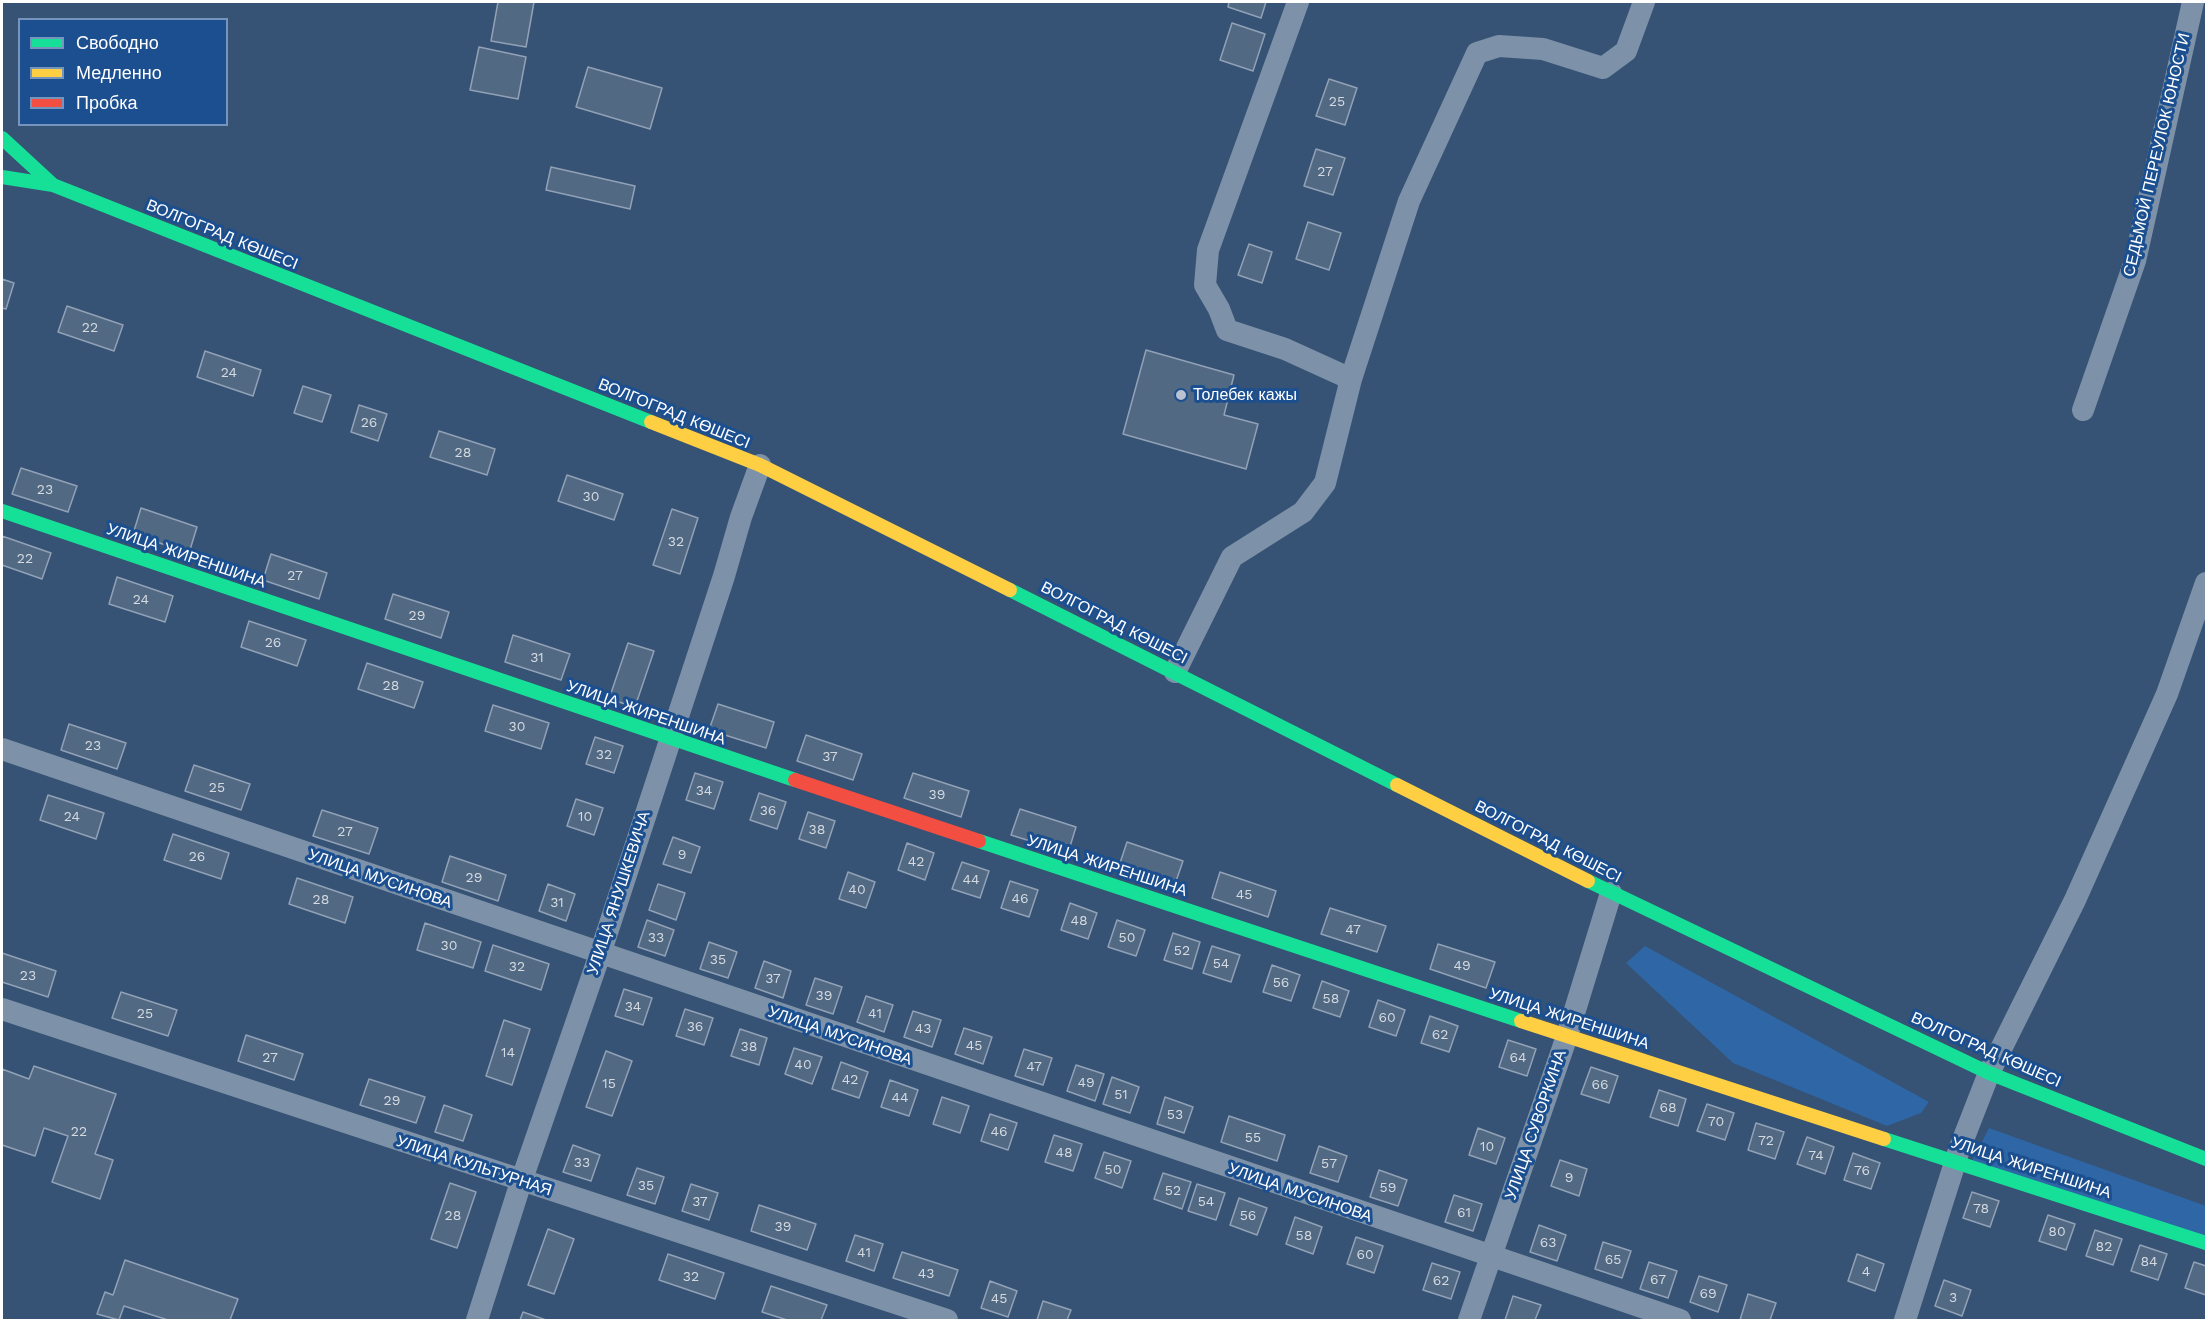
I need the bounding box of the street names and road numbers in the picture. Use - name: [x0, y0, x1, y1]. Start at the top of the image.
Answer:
- street label: СЕДЬМОЙ ПЕРЕУЛОК ЮНОСТИ: [2120, 31, 2194, 279]
- street label: ВОЛГОГРАД КӨШЕСІ: [143, 196, 301, 274]
- street label: ВОЛГОГРАД КӨШЕСІ: [595, 375, 753, 453]
- street label: УЛИЦА ЖИРЕНШИНА: [104, 520, 268, 592]
- street label: ВОЛГОГРАД КӨШЕСІ: [1037, 578, 1191, 668]
- street label: УЛИЦА ЖИРЕНШИНА: [564, 677, 728, 749]
- street label: ВОЛГОГРАД КӨШЕСІ: [1471, 797, 1625, 887]
- street label: УЛИЦА ЯНУШКЕВИЧА: [583, 809, 655, 977]
- street label: УЛИЦА ЖИРЕНШИНА: [1025, 831, 1189, 901]
- street label: УЛИЦА МУСИНОВА: [306, 845, 454, 913]
- street label: УЛИЦА ЖИРЕНШИНА: [1487, 984, 1651, 1054]
- street label: УЛИЦА МУСИНОВА: [766, 1002, 914, 1070]
- street label: ВОЛГОГРАД КӨШЕСІ: [1908, 1008, 2064, 1092]
- street label: УЛИЦА СУВОРКИНА: [1501, 1048, 1571, 1202]
- street label: УЛИЦА КУЛЬТУРНАЯ: [394, 1132, 554, 1200]
- street label: УЛИЦА ЖИРЕНШИНА: [1949, 1133, 2113, 1203]
- street label: УЛИЦА МУСИНОВА: [1226, 1159, 1374, 1227]

